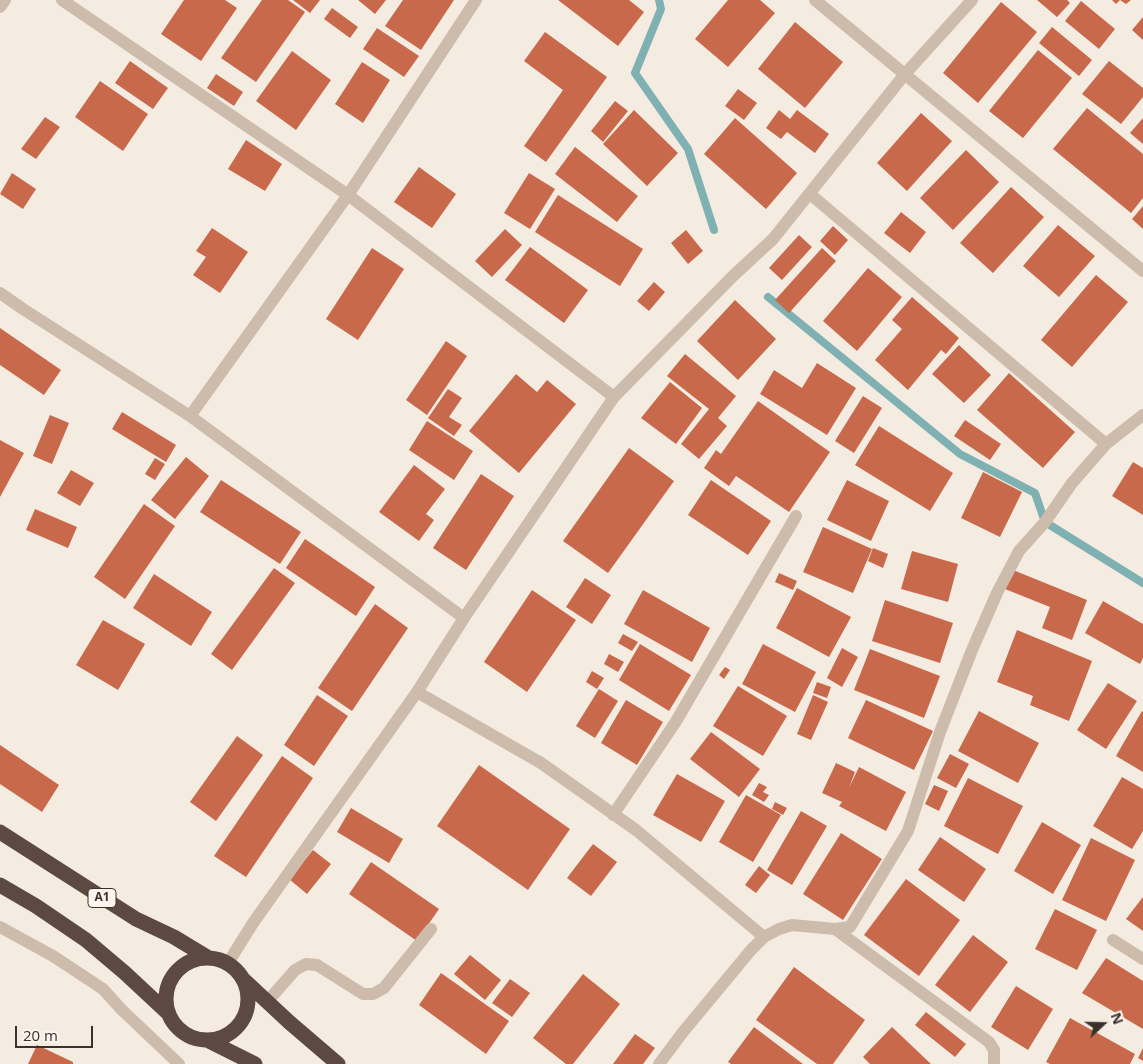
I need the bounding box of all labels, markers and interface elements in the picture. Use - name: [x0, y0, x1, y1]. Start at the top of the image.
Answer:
- road number: A1: [88, 888, 116, 908]
- north arrow: [1078, 999, 1128, 1049]
- text: N: [1107, 1010, 1128, 1027]
- scale bar: [18, 1016, 95, 1048]
- text: 20 m: [23, 1025, 58, 1045]

